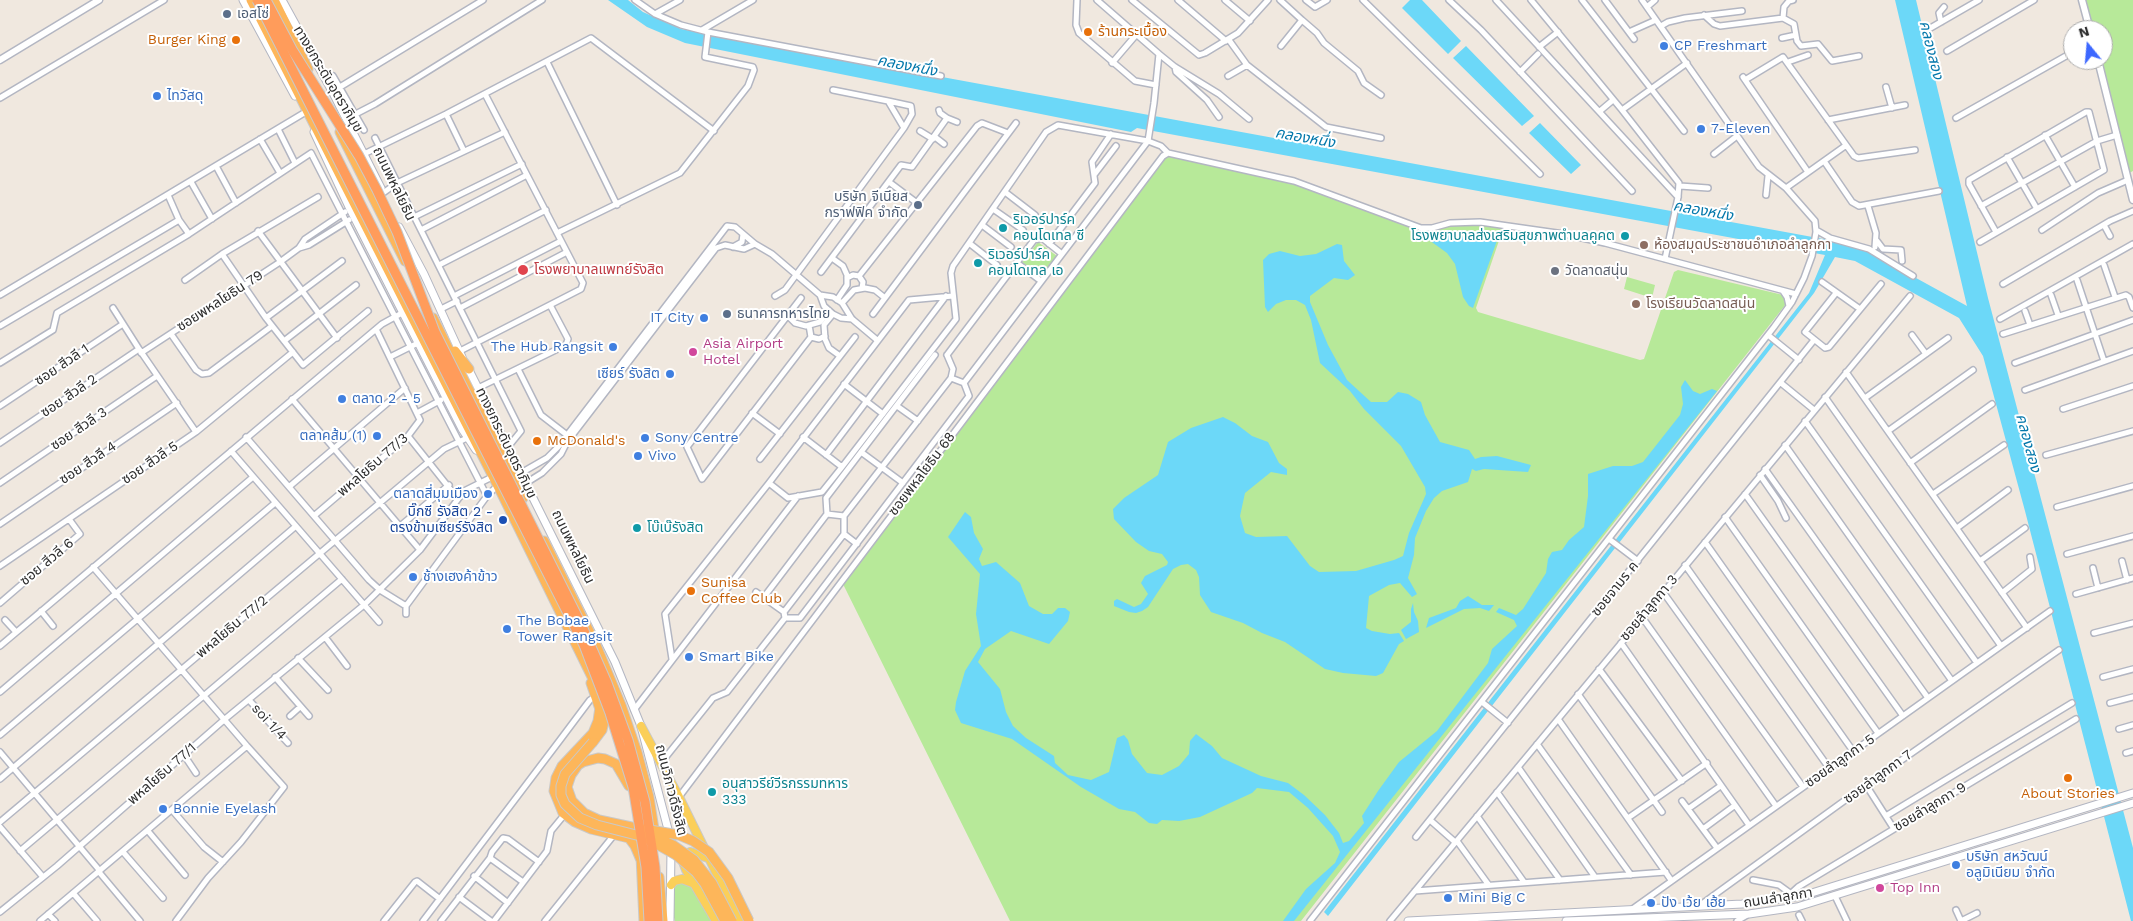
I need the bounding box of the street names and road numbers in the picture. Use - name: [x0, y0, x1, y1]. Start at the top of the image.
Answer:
- street label: ทางยกระดับอุตราภิมุข: [290, 23, 366, 135]
- street label: ถนนพหลโยธิน: [369, 144, 419, 224]
- street label: ซอยพหลโยธิน 79: [174, 267, 266, 335]
- street label: ซอย สีวลี 1: [32, 341, 92, 389]
- street label: ซอย สีวลี 2: [37, 371, 101, 421]
- street label: ทางยกระดับอุตราภิมุข: [472, 385, 540, 501]
- street label: ซอย สีวลี 3: [47, 404, 111, 454]
- street label: ซอยพหลโยธิน 68: [885, 429, 959, 519]
- street label: พหลโยธิน 77/3: [334, 430, 412, 500]
- street label: ซอย สีวลี 4: [56, 438, 120, 488]
- street label: ซอย สีวลี 5: [118, 438, 182, 488]
- street label: ถนนพหลโยธิน: [548, 507, 598, 587]
- street label: ซอย สีวลี 6: [17, 535, 77, 589]
- street label: ซอยจามร ค: [1588, 558, 1642, 620]
- street label: ซอยลำลูกกา 3: [1616, 571, 1682, 645]
- street label: พหลโยธิน 77/2: [193, 592, 271, 662]
- street label: soi 1/4: [248, 700, 290, 744]
- street label: ซอยลำลูกกา 5: [1802, 731, 1878, 791]
- street label: พหลโยธิน 77/1: [124, 740, 200, 808]
- street label: ถนนวิภาวดีรังสิต: [652, 743, 690, 837]
- street label: ซอยลำลูกกา 7: [1840, 746, 1916, 808]
- street label: ซอยลำลูกกา 9: [1891, 779, 1969, 835]
- street label: ถนนลำลูกกา: [1742, 884, 1814, 912]

